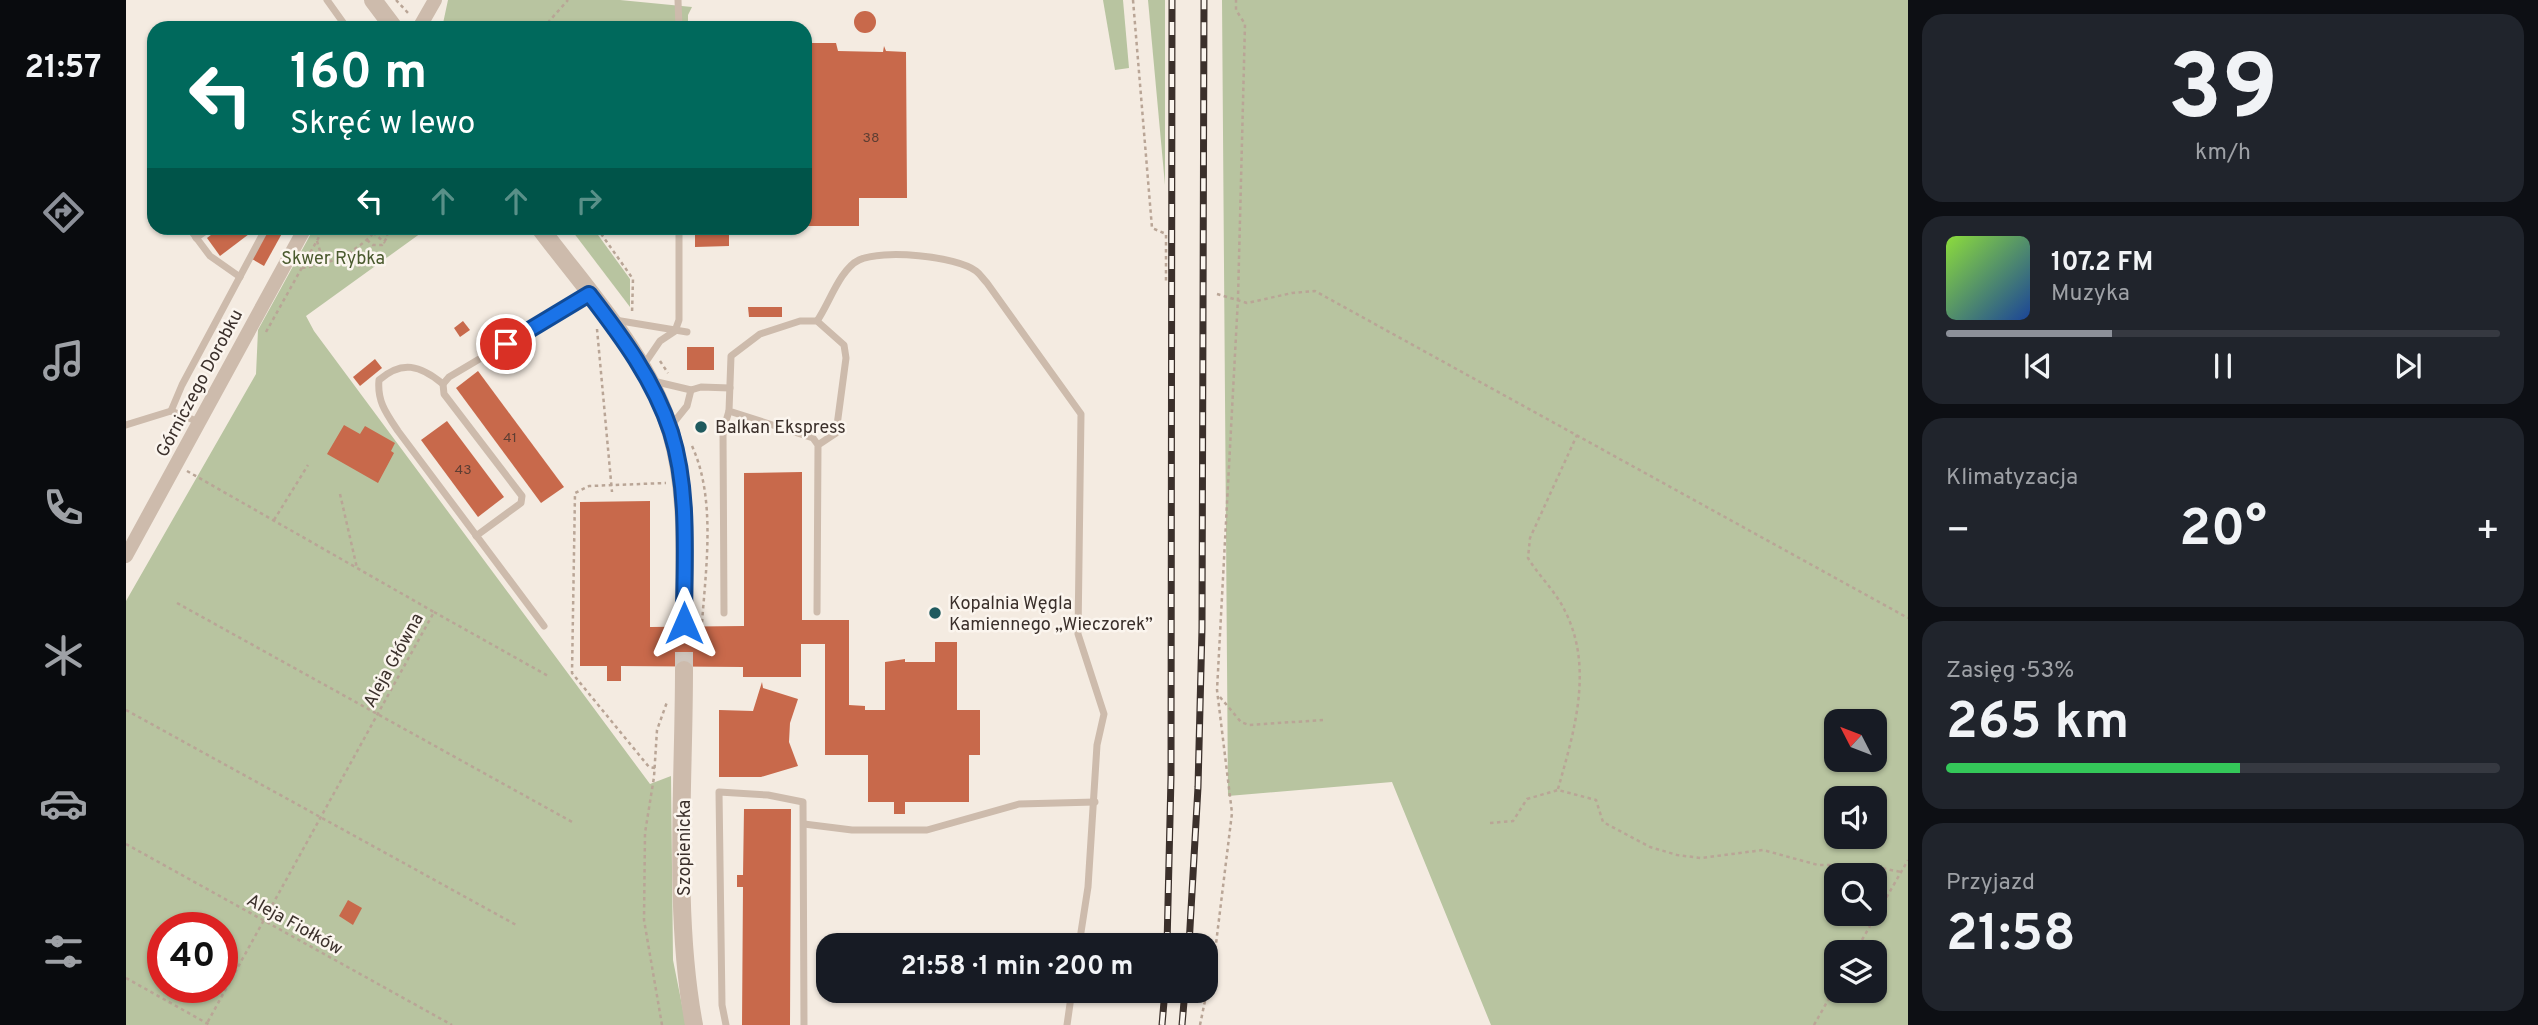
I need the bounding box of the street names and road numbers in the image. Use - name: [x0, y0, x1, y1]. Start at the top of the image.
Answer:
- street label: Górniczego Dorobku: [152, 306, 249, 462]
- street label: Aleja Główna: [359, 609, 430, 712]
- street label: Szopienicka: [674, 800, 697, 896]
- street label: Aleja Fiołków: [242, 889, 346, 961]

